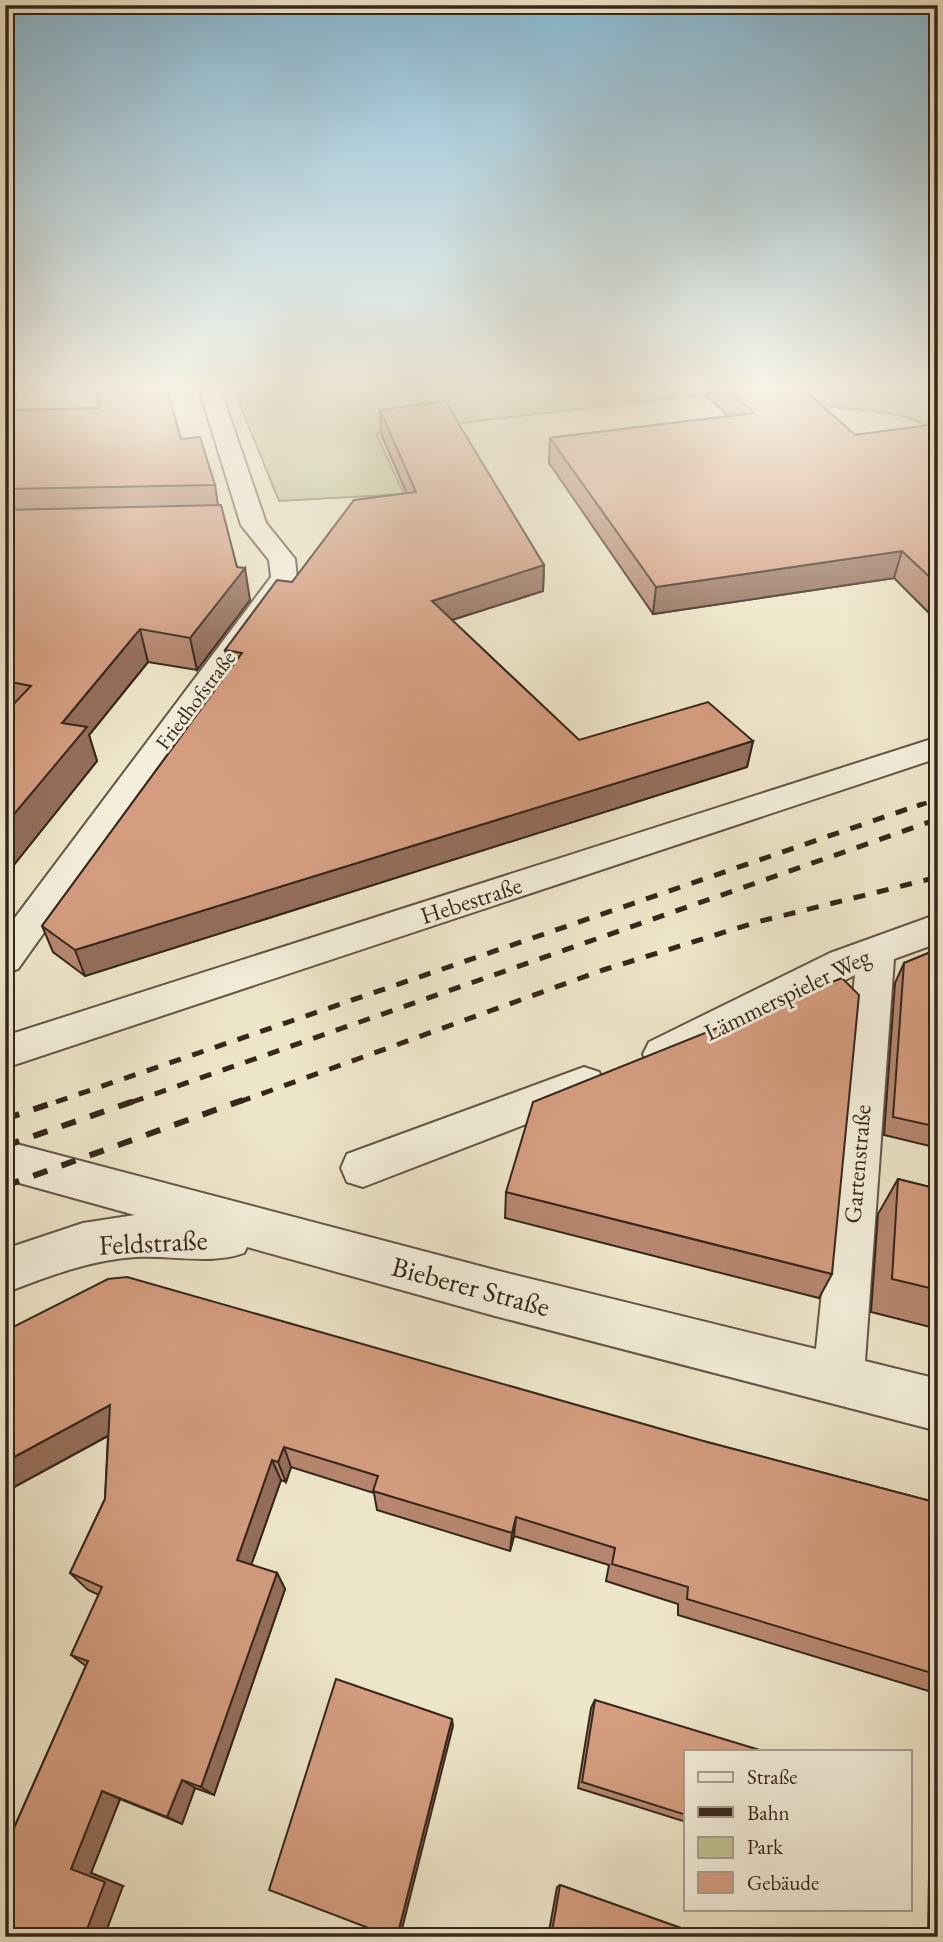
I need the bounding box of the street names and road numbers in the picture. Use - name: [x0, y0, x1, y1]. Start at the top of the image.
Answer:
- street label: Friedhofstraße: [149, 645, 241, 755]
- street label: Hebestraße: [416, 869, 526, 931]
- street label: Lämmerspieler Weg: [699, 940, 876, 1048]
- street label: Gartenstraße: [836, 1103, 878, 1225]
- street label: Feldstraße: [98, 1221, 208, 1263]
- street label: Bieberer Straße: [388, 1248, 554, 1324]

